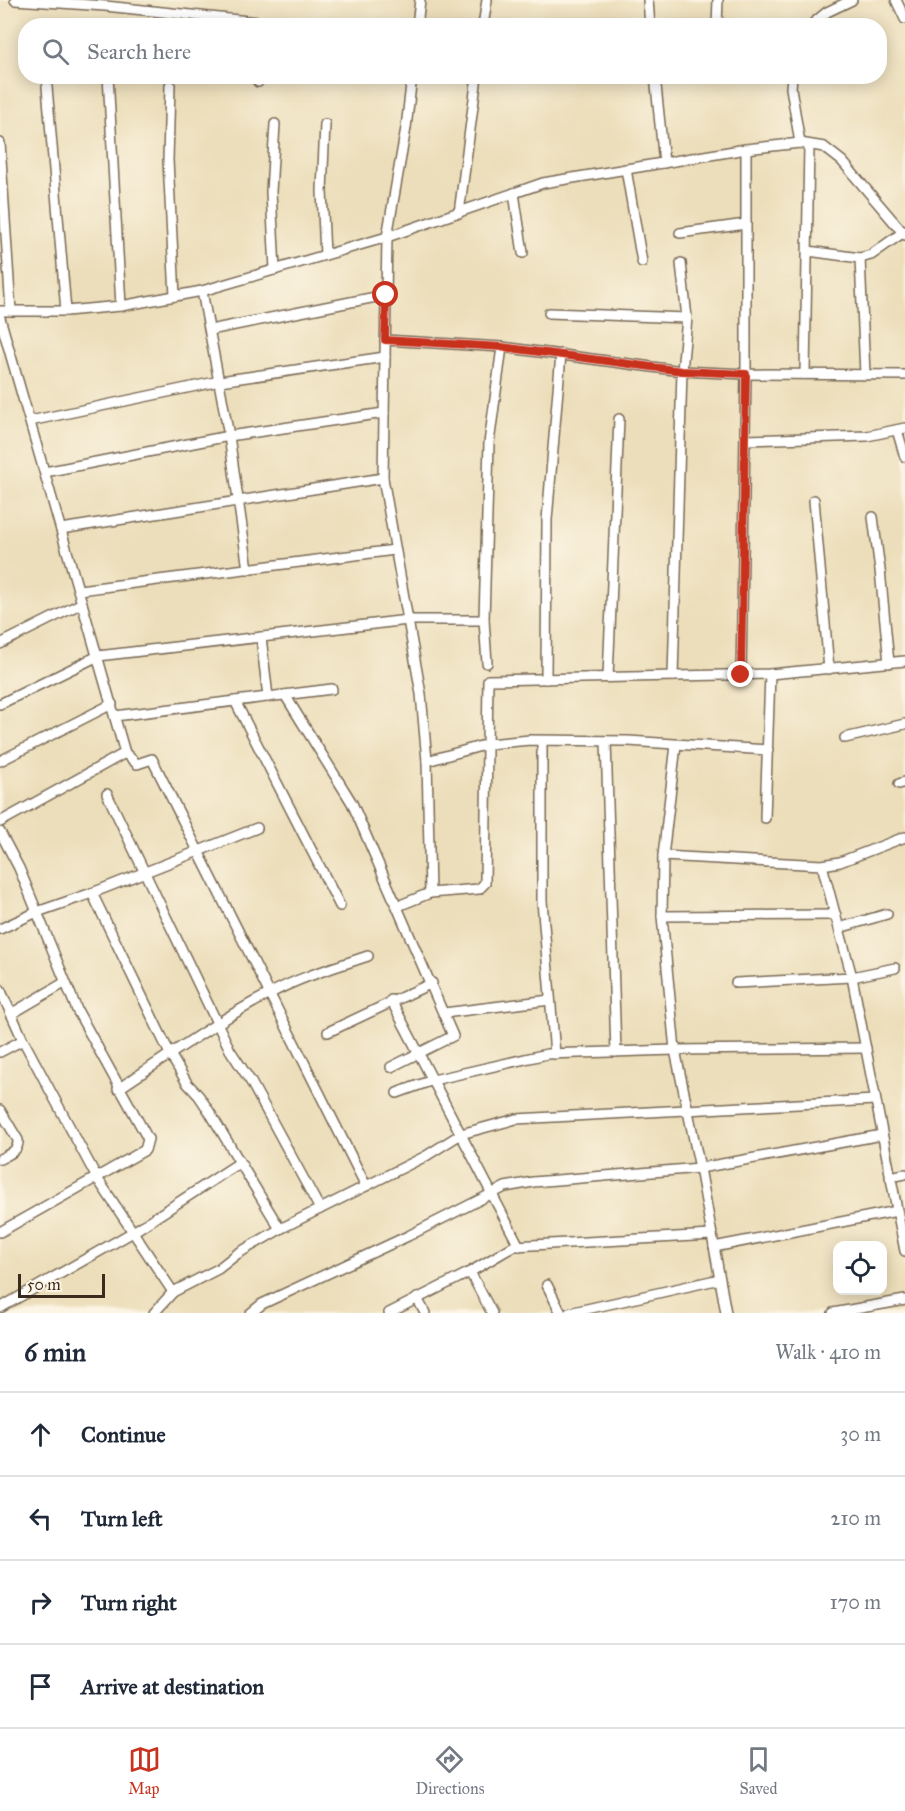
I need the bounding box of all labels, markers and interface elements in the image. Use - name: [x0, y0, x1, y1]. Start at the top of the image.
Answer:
- search box: [18, 18, 887, 84]
- icon: search: [39, 35, 72, 68]
- text: Search here: [87, 38, 191, 65]
- route start: [372, 281, 398, 307]
- route end: [727, 661, 753, 687]
- map controls: [833, 1241, 887, 1295]
- button: locate: [833, 1241, 887, 1295]
- scale bar: [18, 1271, 105, 1298]
- text: 50 m: [27, 1275, 61, 1294]
- text: 6 min: [24, 1336, 86, 1368]
- text: Walk · 410 m: [775, 1340, 881, 1364]
- icon: ahead: [24, 1418, 57, 1451]
- text: Continue: [81, 1421, 166, 1448]
- text: 30 m: [840, 1422, 881, 1446]
- icon: left: [24, 1502, 57, 1535]
- text: Turn left: [81, 1505, 163, 1532]
- text: 210 m: [831, 1506, 881, 1530]
- icon: right: [24, 1586, 57, 1619]
- text: Turn right: [81, 1589, 177, 1616]
- text: 170 m: [830, 1590, 881, 1614]
- icon: arrive: [24, 1670, 57, 1703]
- text: Arrive at destination: [81, 1673, 264, 1700]
- tab: Map: [128, 1743, 161, 1798]
- tab: Directions: [416, 1743, 484, 1798]
- tab: Saved: [739, 1743, 777, 1798]

